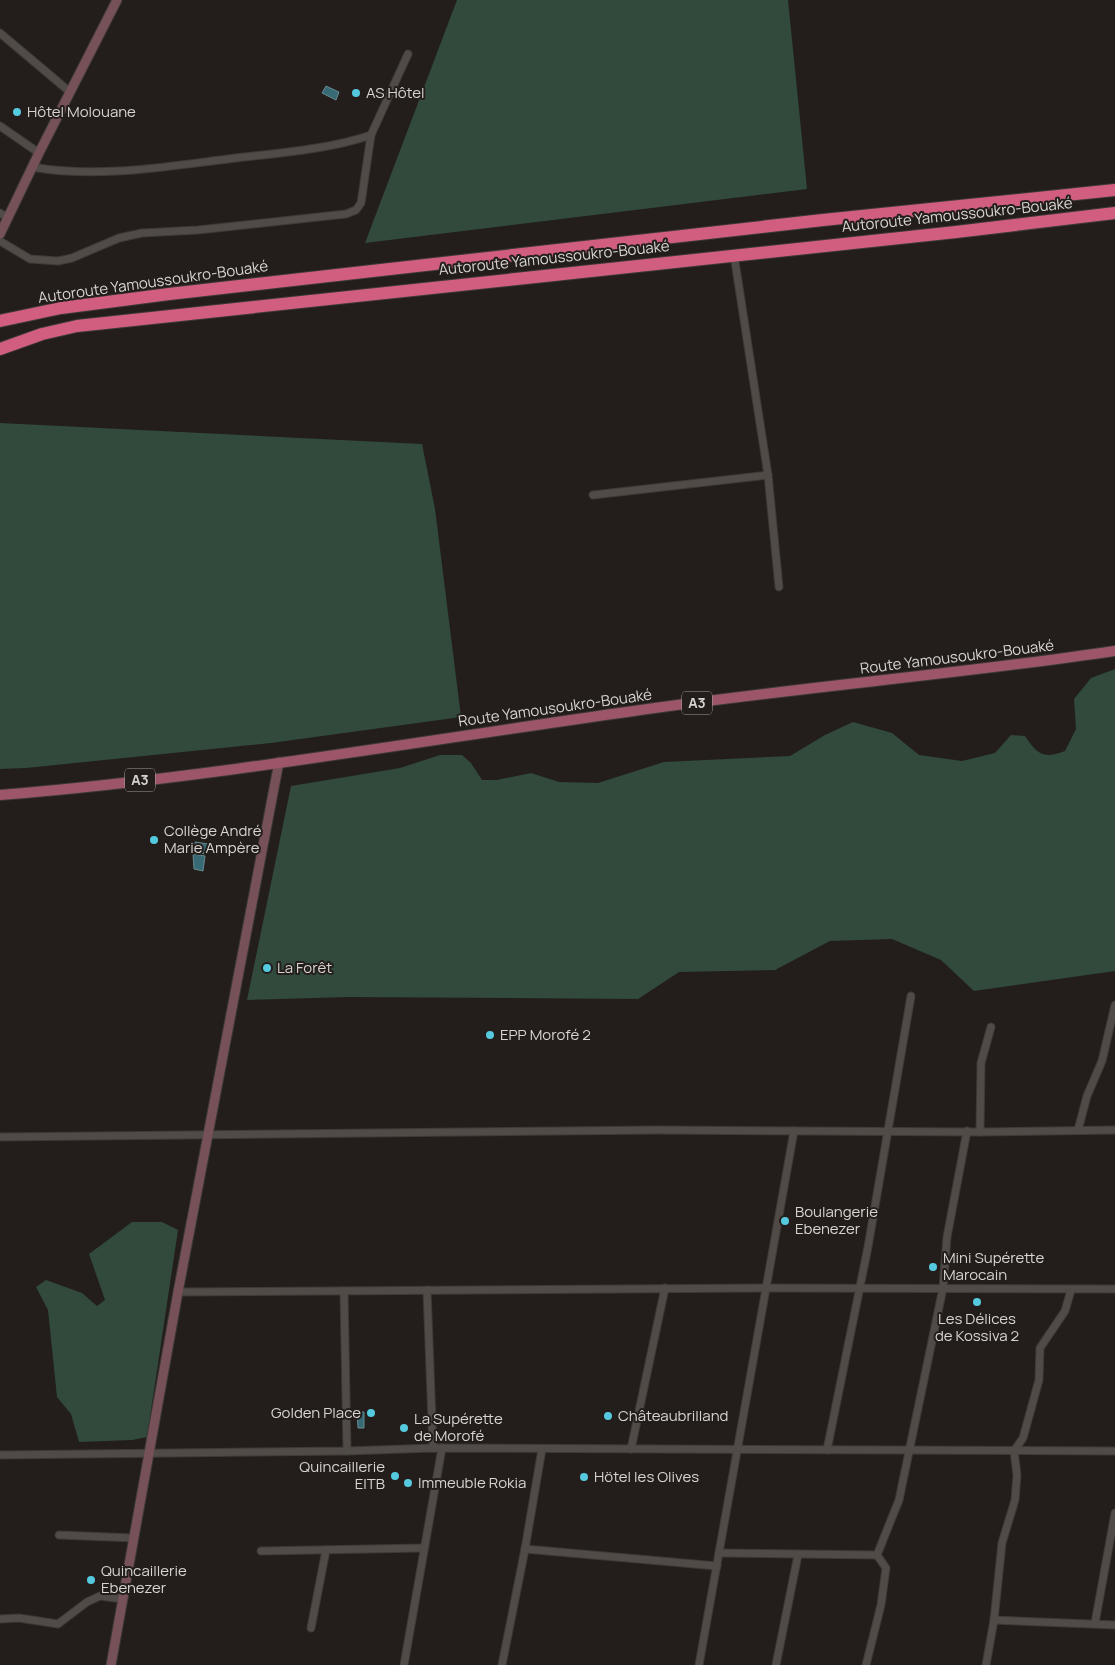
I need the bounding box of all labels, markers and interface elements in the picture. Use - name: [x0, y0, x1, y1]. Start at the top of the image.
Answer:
- place label: AS Hôtel: [366, 82, 425, 103]
- marker: AS Hôtel: [350, 87, 362, 99]
- place label: Hôtel Molouane: [27, 101, 136, 122]
- marker: Hôtel Molouane: [11, 106, 23, 118]
- street label: Autoroute Yamoussoukro-Bouaké: [840, 192, 1074, 237]
- street label: Autoroute Yamoussoukro-Bouaké: [437, 235, 671, 280]
- street label: Autoroute Yamoussoukro-Bouaké: [37, 255, 270, 308]
- street label: Route Yamousoukro-Bouaké: [859, 634, 1055, 679]
- street label: Route Yamousoukro-Bouaké: [457, 683, 653, 731]
- road number: A3: [682, 691, 712, 714]
- road number: A3: [125, 768, 155, 792]
- place label: Collège André Marie Ampère: [164, 820, 262, 858]
- marker: Collège André Marie Ampère: [148, 834, 160, 846]
- place label: La Forêt: [277, 957, 332, 978]
- marker: La Forêt: [261, 962, 273, 974]
- place label: EPP Morofé 2: [500, 1024, 591, 1045]
- marker: EPP Morofé 2: [484, 1029, 496, 1041]
- place label: Boulangerie Ebenezer: [795, 1201, 878, 1239]
- marker: Boulangerie Ebenezer: [779, 1215, 791, 1227]
- place label: Mini Supérette Marocain: [943, 1247, 1044, 1285]
- marker: Mini Supérette Marocain: [927, 1261, 939, 1273]
- marker: Les Délices de Kossiva 2: [971, 1296, 983, 1308]
- place label: Les Délices de Kossiva 2: [935, 1308, 1019, 1346]
- place label: Golden Place: [271, 1402, 361, 1423]
- place label: Châteaubrilland: [618, 1405, 728, 1426]
- marker: Golden Place: [365, 1407, 377, 1419]
- place label: La Supérette de Morofé: [414, 1408, 503, 1446]
- marker: Châteaubrilland: [602, 1410, 614, 1422]
- marker: La Supérette de Morofé: [398, 1422, 410, 1434]
- place label: Quincaillerie EITB: [299, 1456, 385, 1494]
- place label: Hötel les Olives: [594, 1466, 699, 1487]
- marker: Quincaillerie EITB: [389, 1470, 401, 1482]
- marker: Hötel les Olives: [578, 1471, 590, 1483]
- place label: Immeuble Rokia: [418, 1472, 526, 1493]
- marker: Immeuble Rokia: [402, 1477, 414, 1489]
- place label: Quincaillerie Ebenezer: [101, 1560, 187, 1598]
- marker: Quincaillerie Ebenezer: [85, 1574, 97, 1586]

